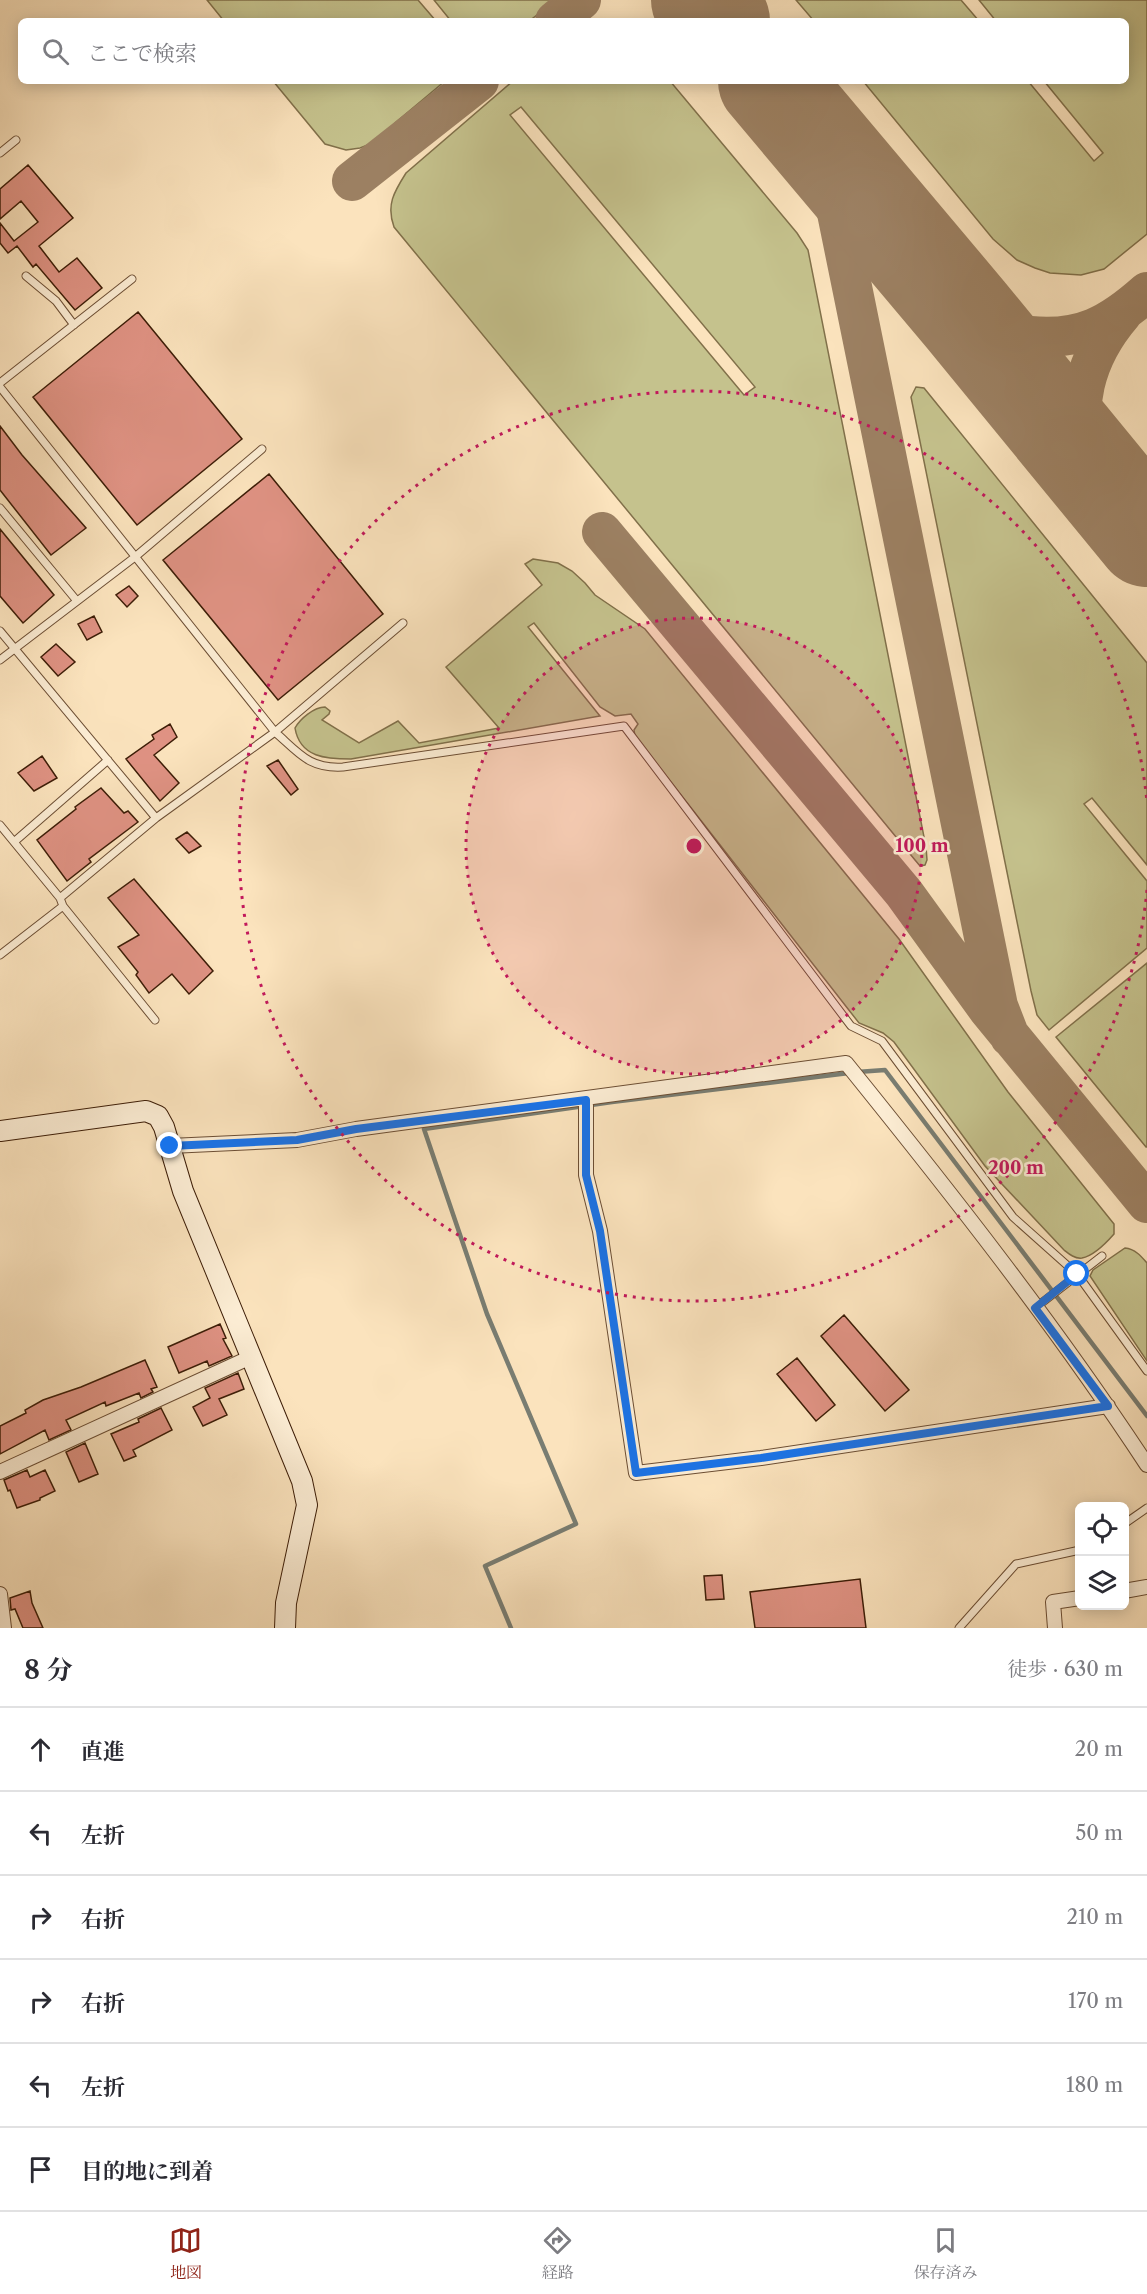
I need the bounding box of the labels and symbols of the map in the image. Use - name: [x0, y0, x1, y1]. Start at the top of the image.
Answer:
- text: 100 m: [895, 835, 949, 857]
- centre of rings: [684, 836, 704, 856]
- route end: [156, 1132, 182, 1158]
- text: 200 m: [988, 1157, 1044, 1179]
- route start: [1063, 1260, 1089, 1286]

